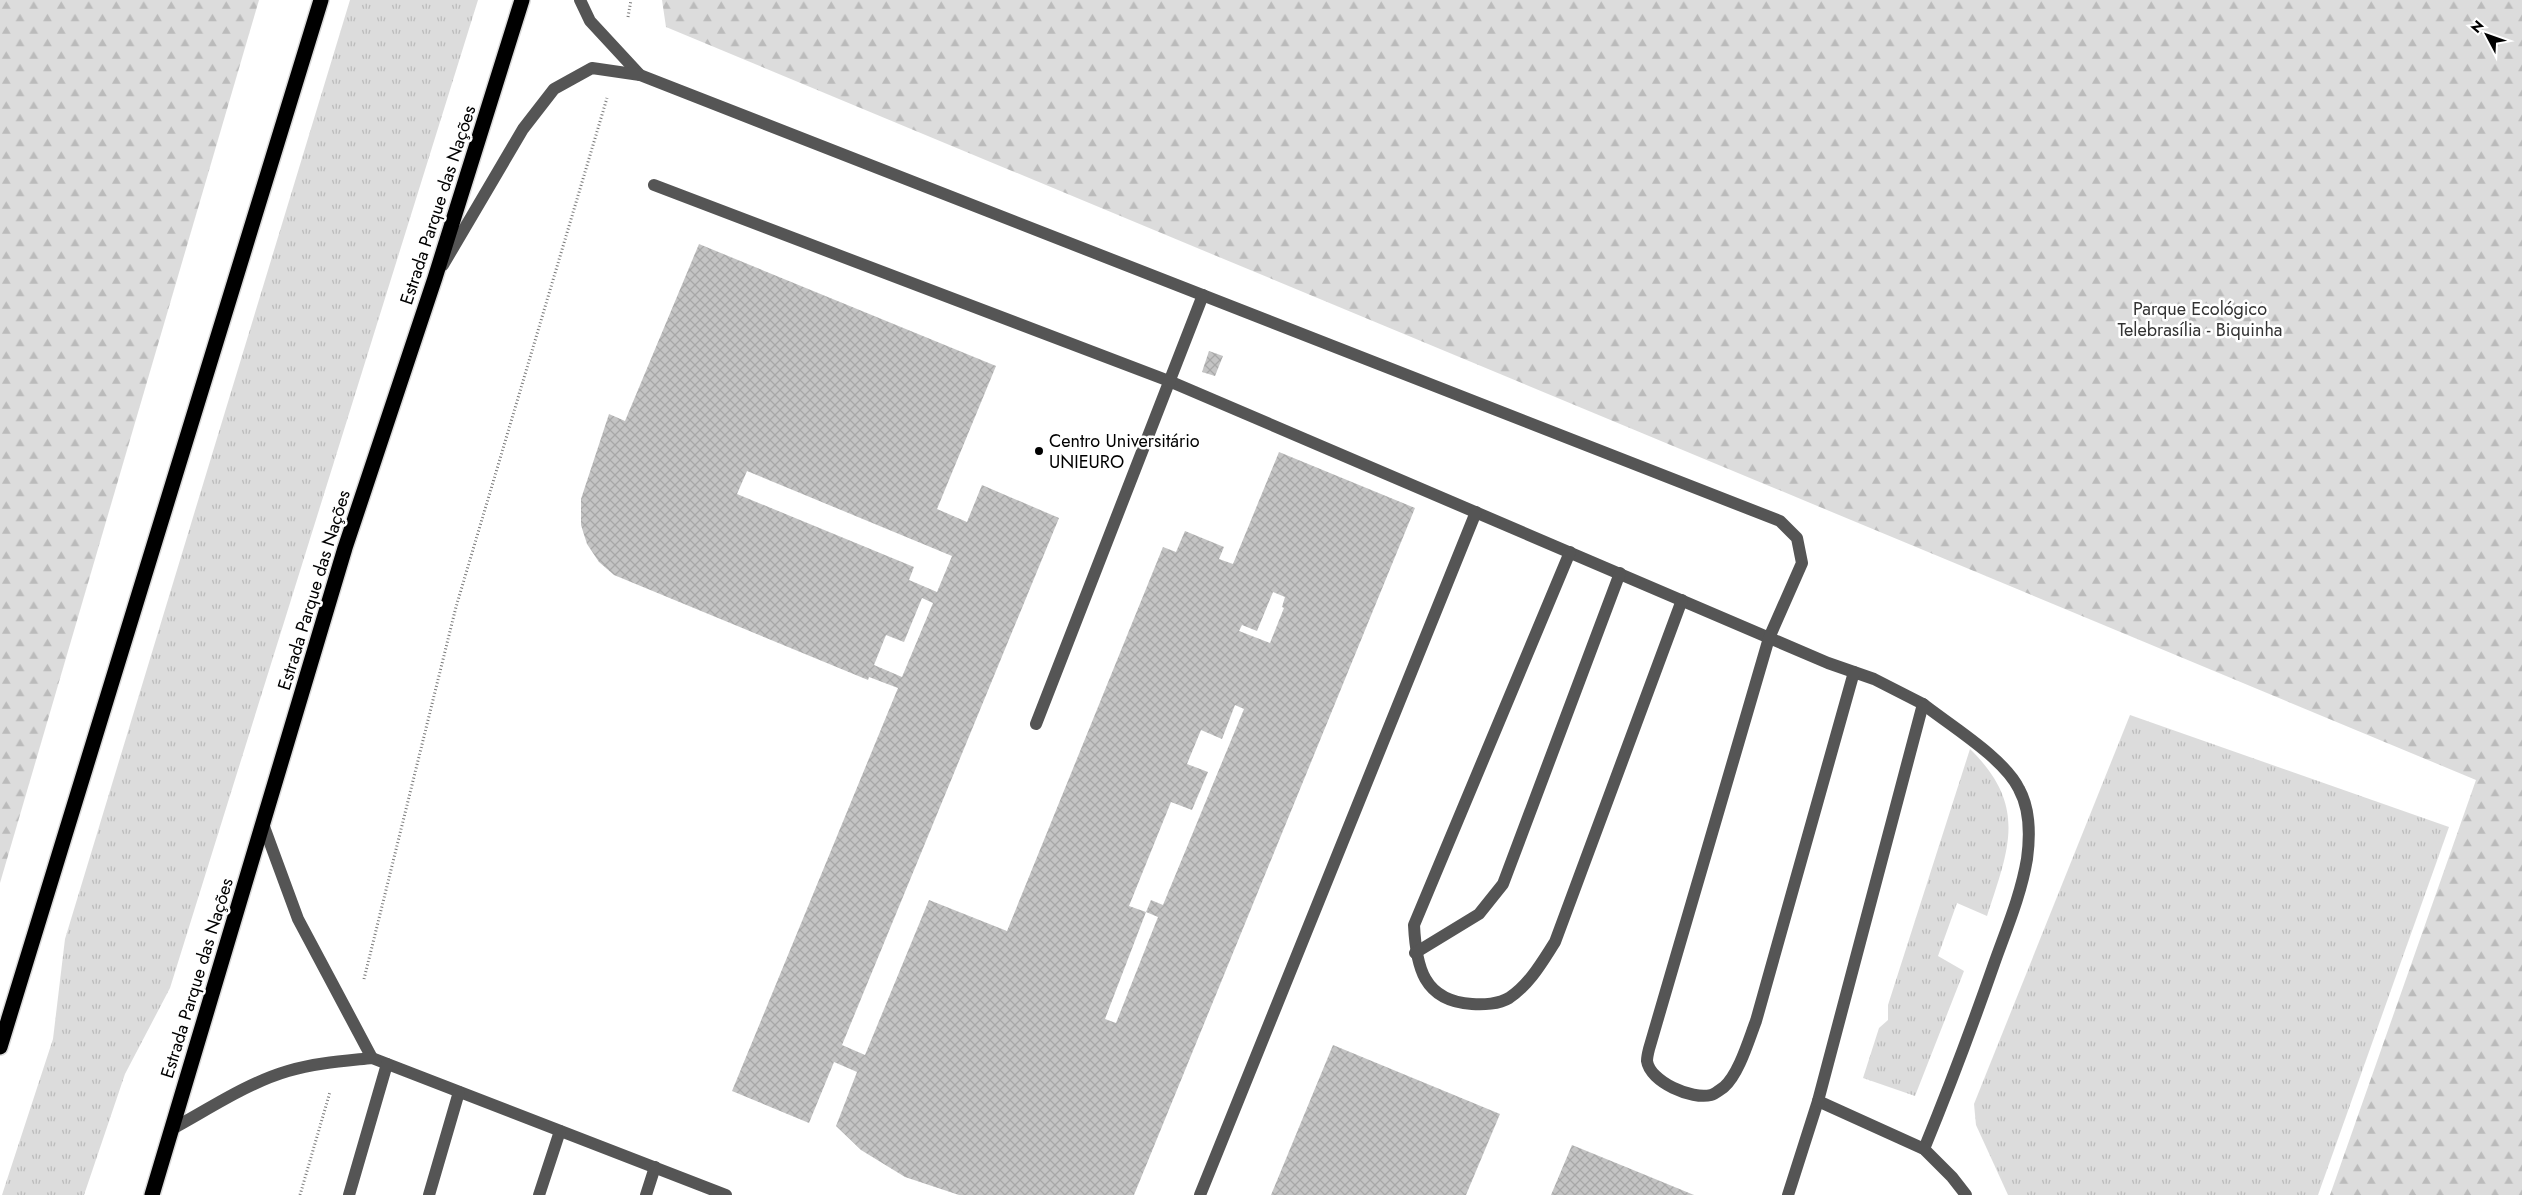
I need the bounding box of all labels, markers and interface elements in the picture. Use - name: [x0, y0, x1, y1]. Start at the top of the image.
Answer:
- north arrow: [2462, 10, 2512, 60]
- text: N: [2466, 16, 2488, 37]
- street label: Estrada Parque das Nações: [393, 102, 483, 308]
- park label: Parque Ecológico Telebrasília - Biquinha: [2117, 296, 2283, 343]
- place label: Centro Universitário UNIEURO: [1049, 428, 1200, 475]
- marker: Centro Universitário UNIEURO: [1033, 445, 1045, 457]
- street label: Estrada Parque das Nações: [271, 487, 357, 693]
- street label: Estrada Parque das Nações: [154, 875, 240, 1081]

